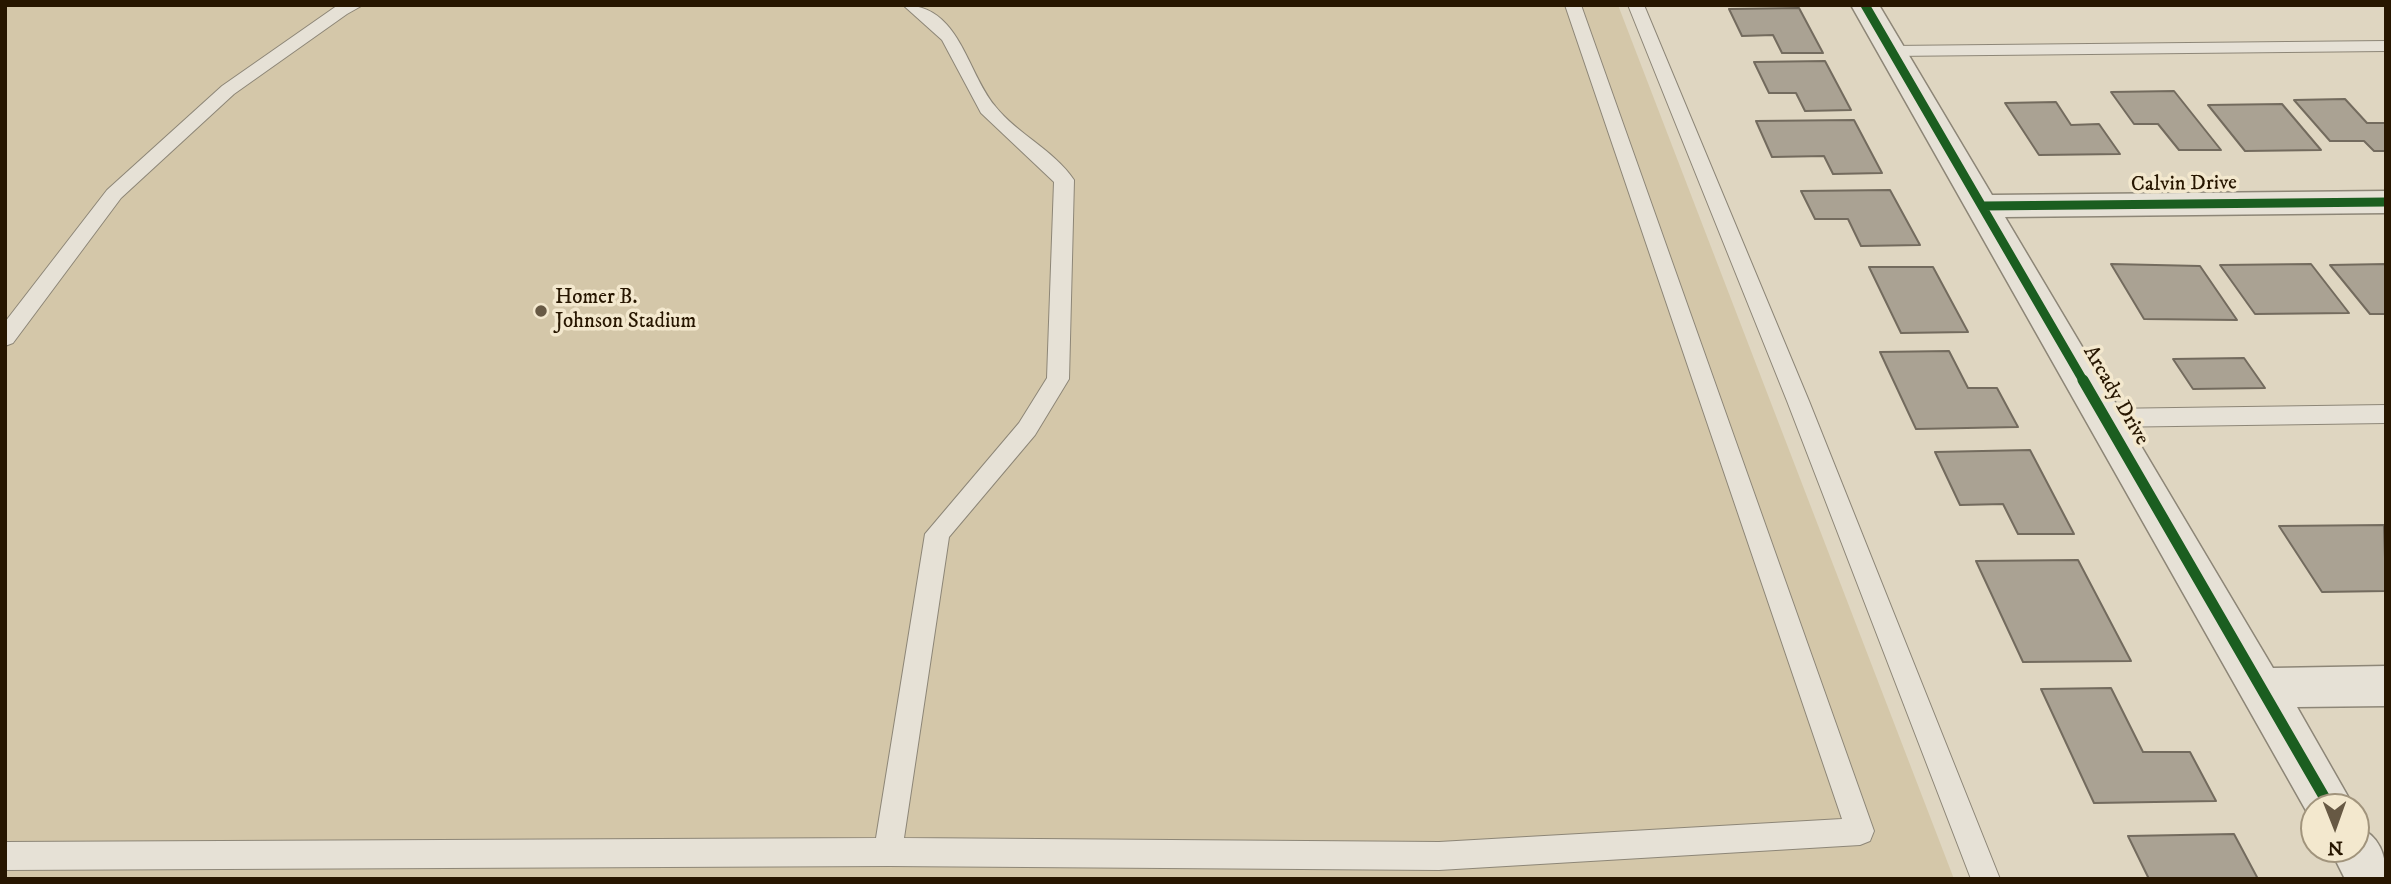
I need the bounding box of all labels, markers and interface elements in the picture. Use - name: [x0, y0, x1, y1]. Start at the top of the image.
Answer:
- street label: Calvin Drive: [2131, 171, 2237, 199]
- place label: Homer B. Johnson Stadium: [555, 286, 696, 336]
- marker: Homer B. Johnson Stadium: [533, 303, 549, 319]
- street label: Arcady Drive: [2076, 342, 2154, 450]
- north arrow: [2300, 793, 2370, 863]
- text: N: [2327, 836, 2343, 859]

